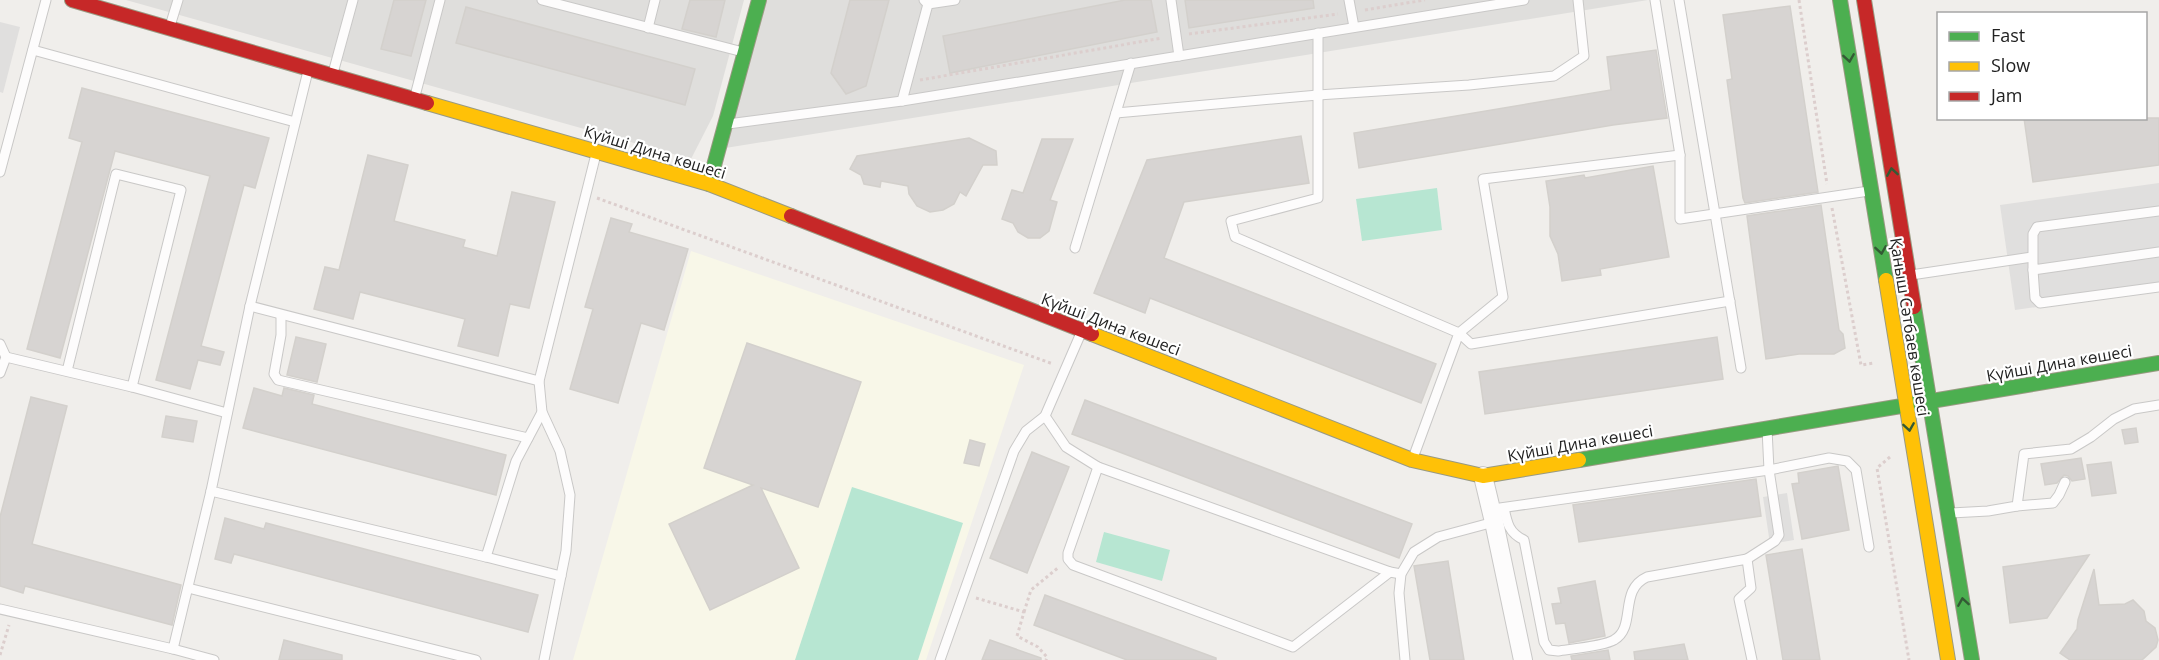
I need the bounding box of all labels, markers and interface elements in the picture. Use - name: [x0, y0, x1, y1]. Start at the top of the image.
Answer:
- legend: [1937, 12, 2147, 120]
- text: Fast: [1991, 23, 2025, 47]
- one-way arrow: [1843, 53, 1855, 62]
- text: Slow: [1991, 53, 2030, 77]
- text: Jam: [1989, 83, 2023, 107]
- street label: Күйші Дина көшесі: [581, 120, 729, 184]
- one-way arrow: [1886, 168, 1898, 177]
- street label: Қаныш Сәтбаев көшесі: [1885, 236, 1935, 418]
- one-way arrow: [1874, 245, 1887, 255]
- street label: Күйші Дина көшесі: [1038, 287, 1184, 361]
- street label: Күйші Дина көшесі: [1984, 339, 2134, 387]
- street label: Күйші Дина көшесі: [1505, 419, 1655, 467]
- one-way arrow: [1903, 422, 1915, 431]
- one-way arrow: [1957, 598, 1969, 607]

